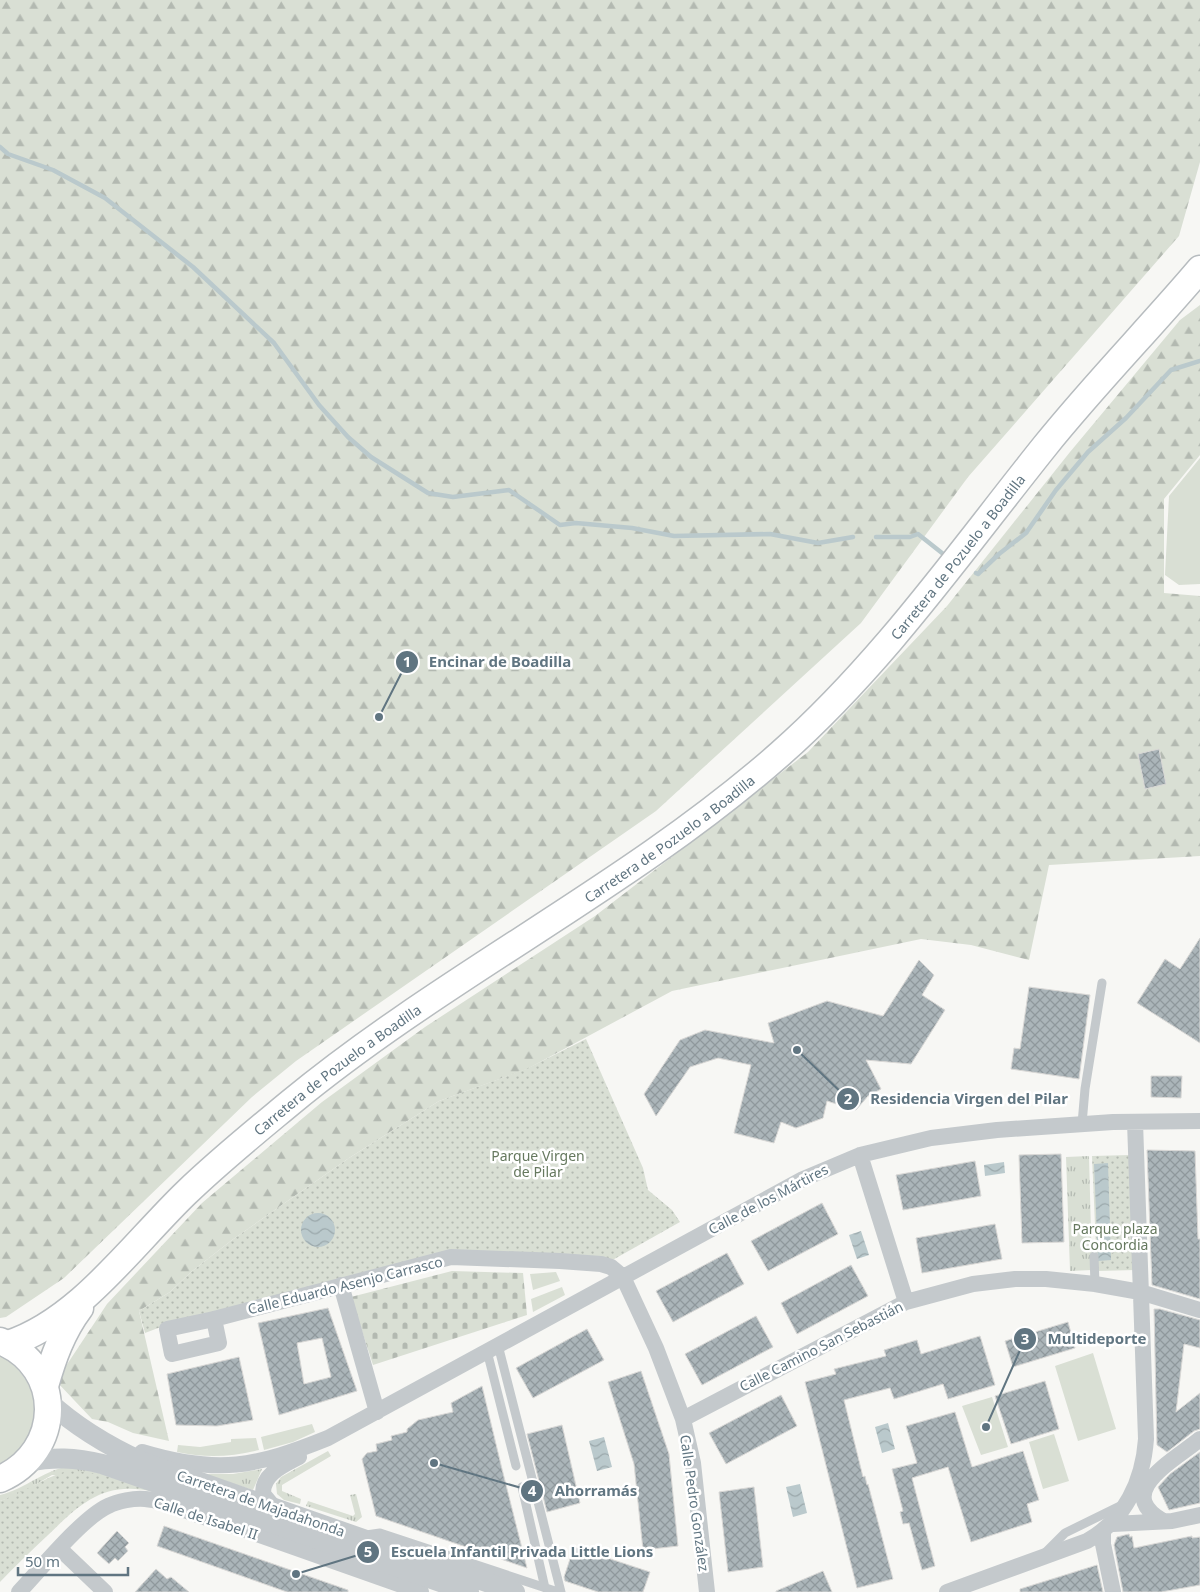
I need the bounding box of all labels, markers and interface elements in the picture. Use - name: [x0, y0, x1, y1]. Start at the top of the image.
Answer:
- street label: Carretera de Pozuelo a Boadilla: [886, 470, 1029, 643]
- callout: Encinar de Boadilla: [394, 647, 582, 677]
- text: 1: [403, 651, 411, 671]
- text: Encinar de Boadilla: [429, 651, 571, 671]
- street label: Carretera de Pozuelo a Boadilla: [580, 770, 758, 906]
- street label: Carretera de Pozuelo a Boadilla: [249, 1000, 425, 1139]
- callout: Residencia Virgen del Pilar: [835, 1084, 1078, 1114]
- text: 2: [844, 1088, 853, 1108]
- text: Residencia Virgen del Pilar: [870, 1088, 1068, 1108]
- park label: Parque Virgen de Pilar: [491, 1146, 585, 1181]
- street label: Calle de los Mártires: [705, 1159, 831, 1239]
- park label: Parque plaza Concordia: [1072, 1219, 1158, 1254]
- street label: Calle Eduardo Asenjo Carrasco: [246, 1252, 444, 1318]
- street label: Calle Camino San Sebastián: [736, 1296, 906, 1396]
- callout: Multideporte: [1013, 1324, 1156, 1354]
- text: 3: [1021, 1328, 1029, 1348]
- text: Multideporte: [1048, 1328, 1146, 1348]
- street label: Calle Pedro González: [676, 1433, 714, 1573]
- street label: Carretera de Majadahonda: [174, 1465, 348, 1541]
- callout: Ahorramás: [520, 1476, 648, 1506]
- text: 4: [528, 1480, 537, 1500]
- text: Ahorramás: [555, 1480, 637, 1500]
- street label: Calle de Isabel II: [152, 1492, 261, 1544]
- callout: Escuela Infantil Privada Little Lions: [356, 1537, 663, 1567]
- text: 5: [364, 1541, 372, 1561]
- text: Escuela Infantil Privada Little Lions: [391, 1541, 653, 1561]
- scale bar: [18, 1544, 128, 1576]
- text: 50 m: [25, 1551, 60, 1571]

